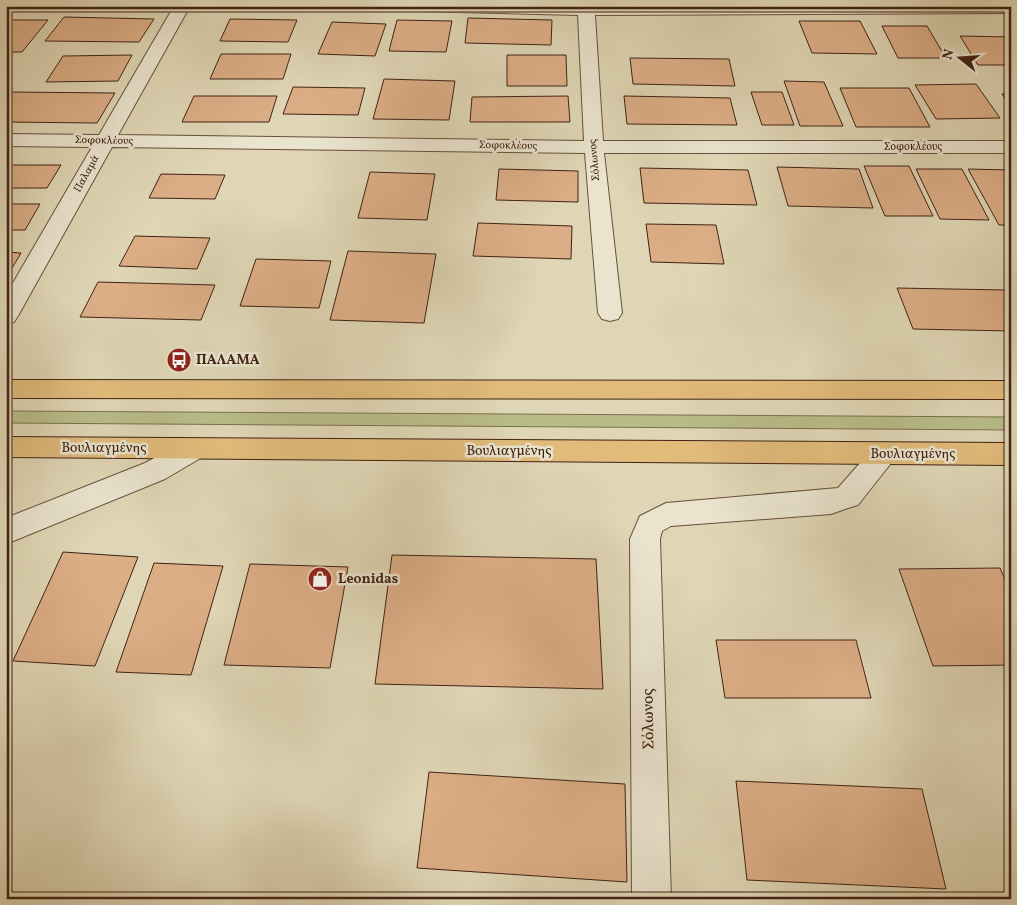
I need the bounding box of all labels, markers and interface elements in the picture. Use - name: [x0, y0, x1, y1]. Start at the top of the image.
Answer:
- north arrow: [934, 32, 984, 82]
- text: N: [938, 47, 960, 62]
- street label: Σοφοκλέους: [75, 133, 133, 149]
- street label: Σοφοκλέους: [479, 138, 537, 154]
- street label: Σόλωνος: [586, 138, 604, 182]
- street label: Σοφοκλέους: [884, 140, 942, 155]
- street label: Παλαμά: [71, 152, 104, 195]
- bus stop icon: ΠΑΛΑΜΑ: [166, 347, 192, 373]
- place label: ΠΑΛΑΜΑ: [196, 351, 260, 370]
- street label: Βουλιαγμένης: [61, 439, 147, 458]
- street label: Βουλιαγμένης: [466, 442, 552, 461]
- street label: Βουλιαγμένης: [870, 445, 956, 464]
- shop icon: Leonidas: [307, 566, 333, 592]
- place label: Leonidas: [338, 570, 398, 589]
- street label: Σόλωνος: [637, 688, 661, 750]

